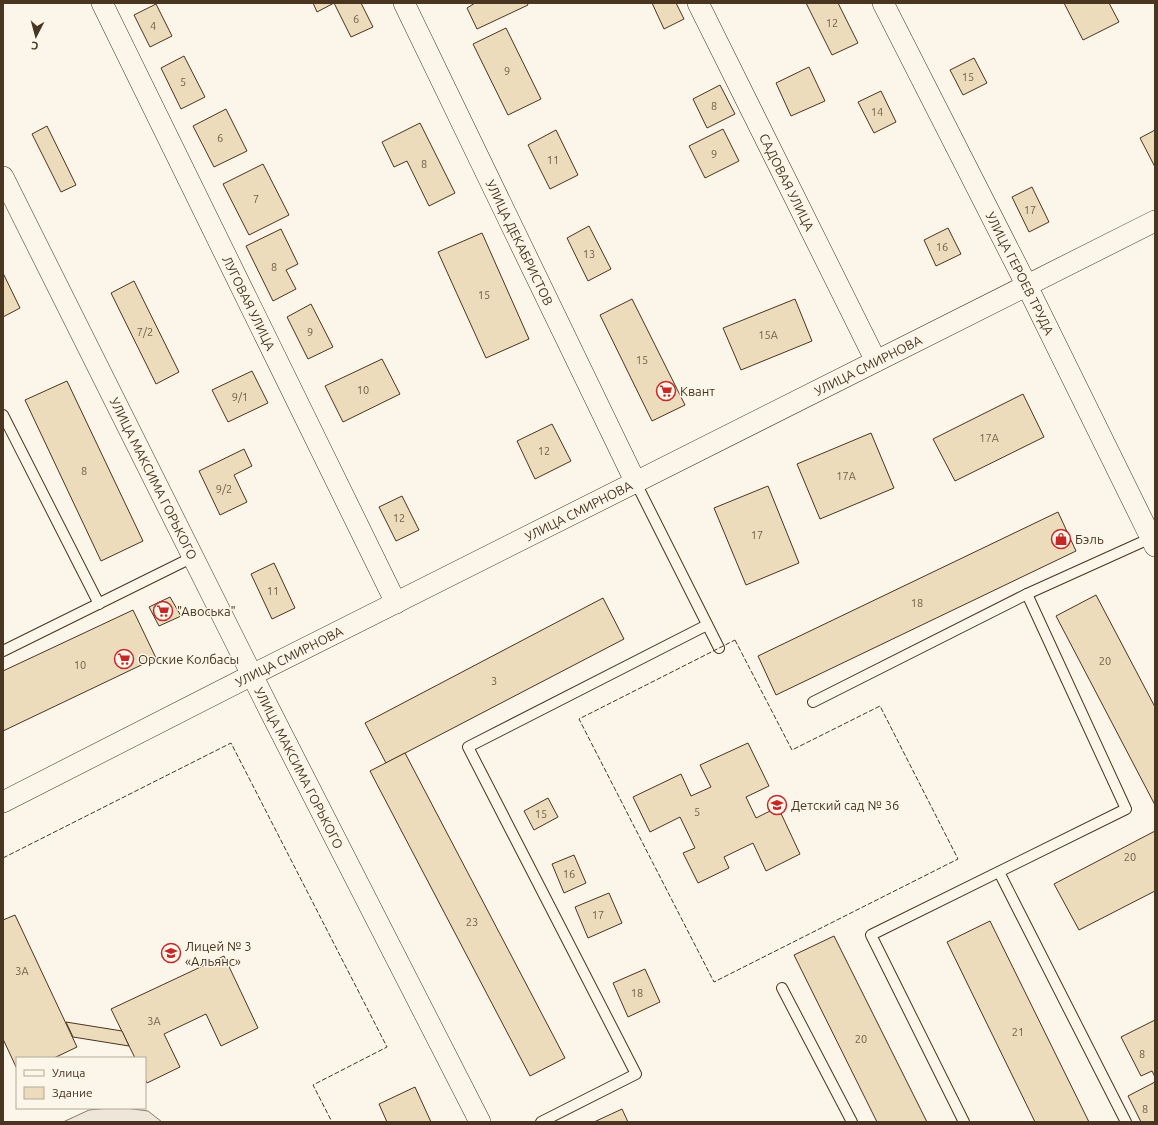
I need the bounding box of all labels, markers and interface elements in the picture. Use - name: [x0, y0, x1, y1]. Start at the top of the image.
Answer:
- house number: 6: [353, 13, 359, 25]
- north arrow: [16, 16, 56, 56]
- house number: 12: [826, 17, 838, 29]
- house number: 4: [150, 20, 156, 32]
- text: С: [31, 40, 39, 52]
- house number: 9: [504, 65, 510, 77]
- house number: 15: [962, 71, 974, 83]
- house number: 5: [180, 76, 186, 88]
- house number: 8: [711, 100, 717, 112]
- house number: 14: [871, 106, 883, 118]
- street label: САДОВАЯ УЛИЦА: [757, 131, 817, 234]
- house number: 6: [217, 132, 223, 144]
- house number: 9: [711, 148, 717, 160]
- house number: 11: [547, 154, 559, 166]
- house number: 8: [421, 158, 427, 170]
- street label: УЛИЦА ДЕКАБРИСТОВ: [483, 177, 556, 308]
- house number: 7: [253, 193, 259, 205]
- house number: 17: [1024, 204, 1036, 216]
- street label: УЛИЦА ГЕРОЕВ ТРУДА: [983, 209, 1057, 337]
- house number: 16: [936, 241, 948, 253]
- house number: 13: [583, 248, 595, 260]
- street label: ЛУГОВАЯ УЛИЦА: [220, 253, 278, 353]
- house number: 8: [271, 261, 277, 273]
- house number: 15: [478, 289, 490, 301]
- house number: 7/2: [137, 326, 153, 338]
- house number: 9: [307, 326, 313, 338]
- house number: 15А: [758, 329, 779, 341]
- street label: УЛИЦА СМИРНОВА: [812, 332, 924, 398]
- house number: 15: [636, 354, 648, 366]
- supermarket icon: Квант: [655, 380, 677, 402]
- house number: 10: [357, 384, 369, 396]
- place label: Квант: [680, 384, 715, 398]
- house number: 9/1: [232, 391, 248, 403]
- street label: УЛИЦА МАКСИМА ГОРЬКОГО: [107, 395, 200, 562]
- house number: 17А: [979, 432, 1000, 444]
- house number: 12: [538, 445, 550, 457]
- house number: 8: [81, 465, 87, 477]
- house number: 17А: [836, 470, 857, 482]
- street label: УЛИЦА СМИРНОВА: [523, 478, 635, 544]
- house number: 9/2: [216, 483, 232, 495]
- house number: 12: [393, 512, 405, 524]
- shop icon: Бэль: [1050, 528, 1072, 550]
- house number: 17: [751, 529, 763, 541]
- place label: Бэль: [1075, 532, 1104, 546]
- house number: 11: [267, 585, 279, 597]
- house number: 18: [911, 597, 923, 609]
- supermarket icon: "Авоська": [152, 600, 174, 622]
- place label: "Авоська": [177, 604, 236, 618]
- street label: УЛИЦА СМИРНОВА: [233, 623, 345, 689]
- supermarket icon: Орские Колбасы: [113, 648, 135, 670]
- place label: Орские Колбасы: [138, 652, 239, 666]
- house number: 20: [1099, 655, 1111, 667]
- house number: 10: [74, 659, 86, 671]
- house number: 3: [491, 675, 497, 687]
- street label: УЛИЦА МАКСИМА ГОРЬКОГО: [252, 685, 346, 851]
- school or university icon: Детский сад № 36: [766, 794, 788, 816]
- place label: Детский сад № 36: [791, 798, 899, 812]
- house number: 5: [694, 806, 700, 818]
- house number: 15: [535, 808, 547, 820]
- house number: 20: [1124, 851, 1136, 863]
- house number: 16: [563, 868, 575, 880]
- house number: 17: [592, 909, 604, 921]
- house number: 23: [466, 916, 478, 928]
- place label: Лицей № 3 «Альянс»: [185, 939, 252, 968]
- school or university icon: Лицей № 3 «Альянс»: [160, 942, 182, 964]
- house number: 3А: [15, 965, 30, 977]
- house number: 18: [631, 987, 643, 999]
- house number: 3А: [147, 1015, 162, 1027]
- house number: 21: [1012, 1026, 1024, 1038]
- house number: 20: [855, 1033, 867, 1045]
- house number: 8: [1139, 1048, 1145, 1060]
- legend: [16, 1057, 146, 1109]
- text: Улица: [52, 1066, 85, 1079]
- text: Здание: [52, 1086, 93, 1099]
- house number: 8: [1142, 1103, 1148, 1115]

